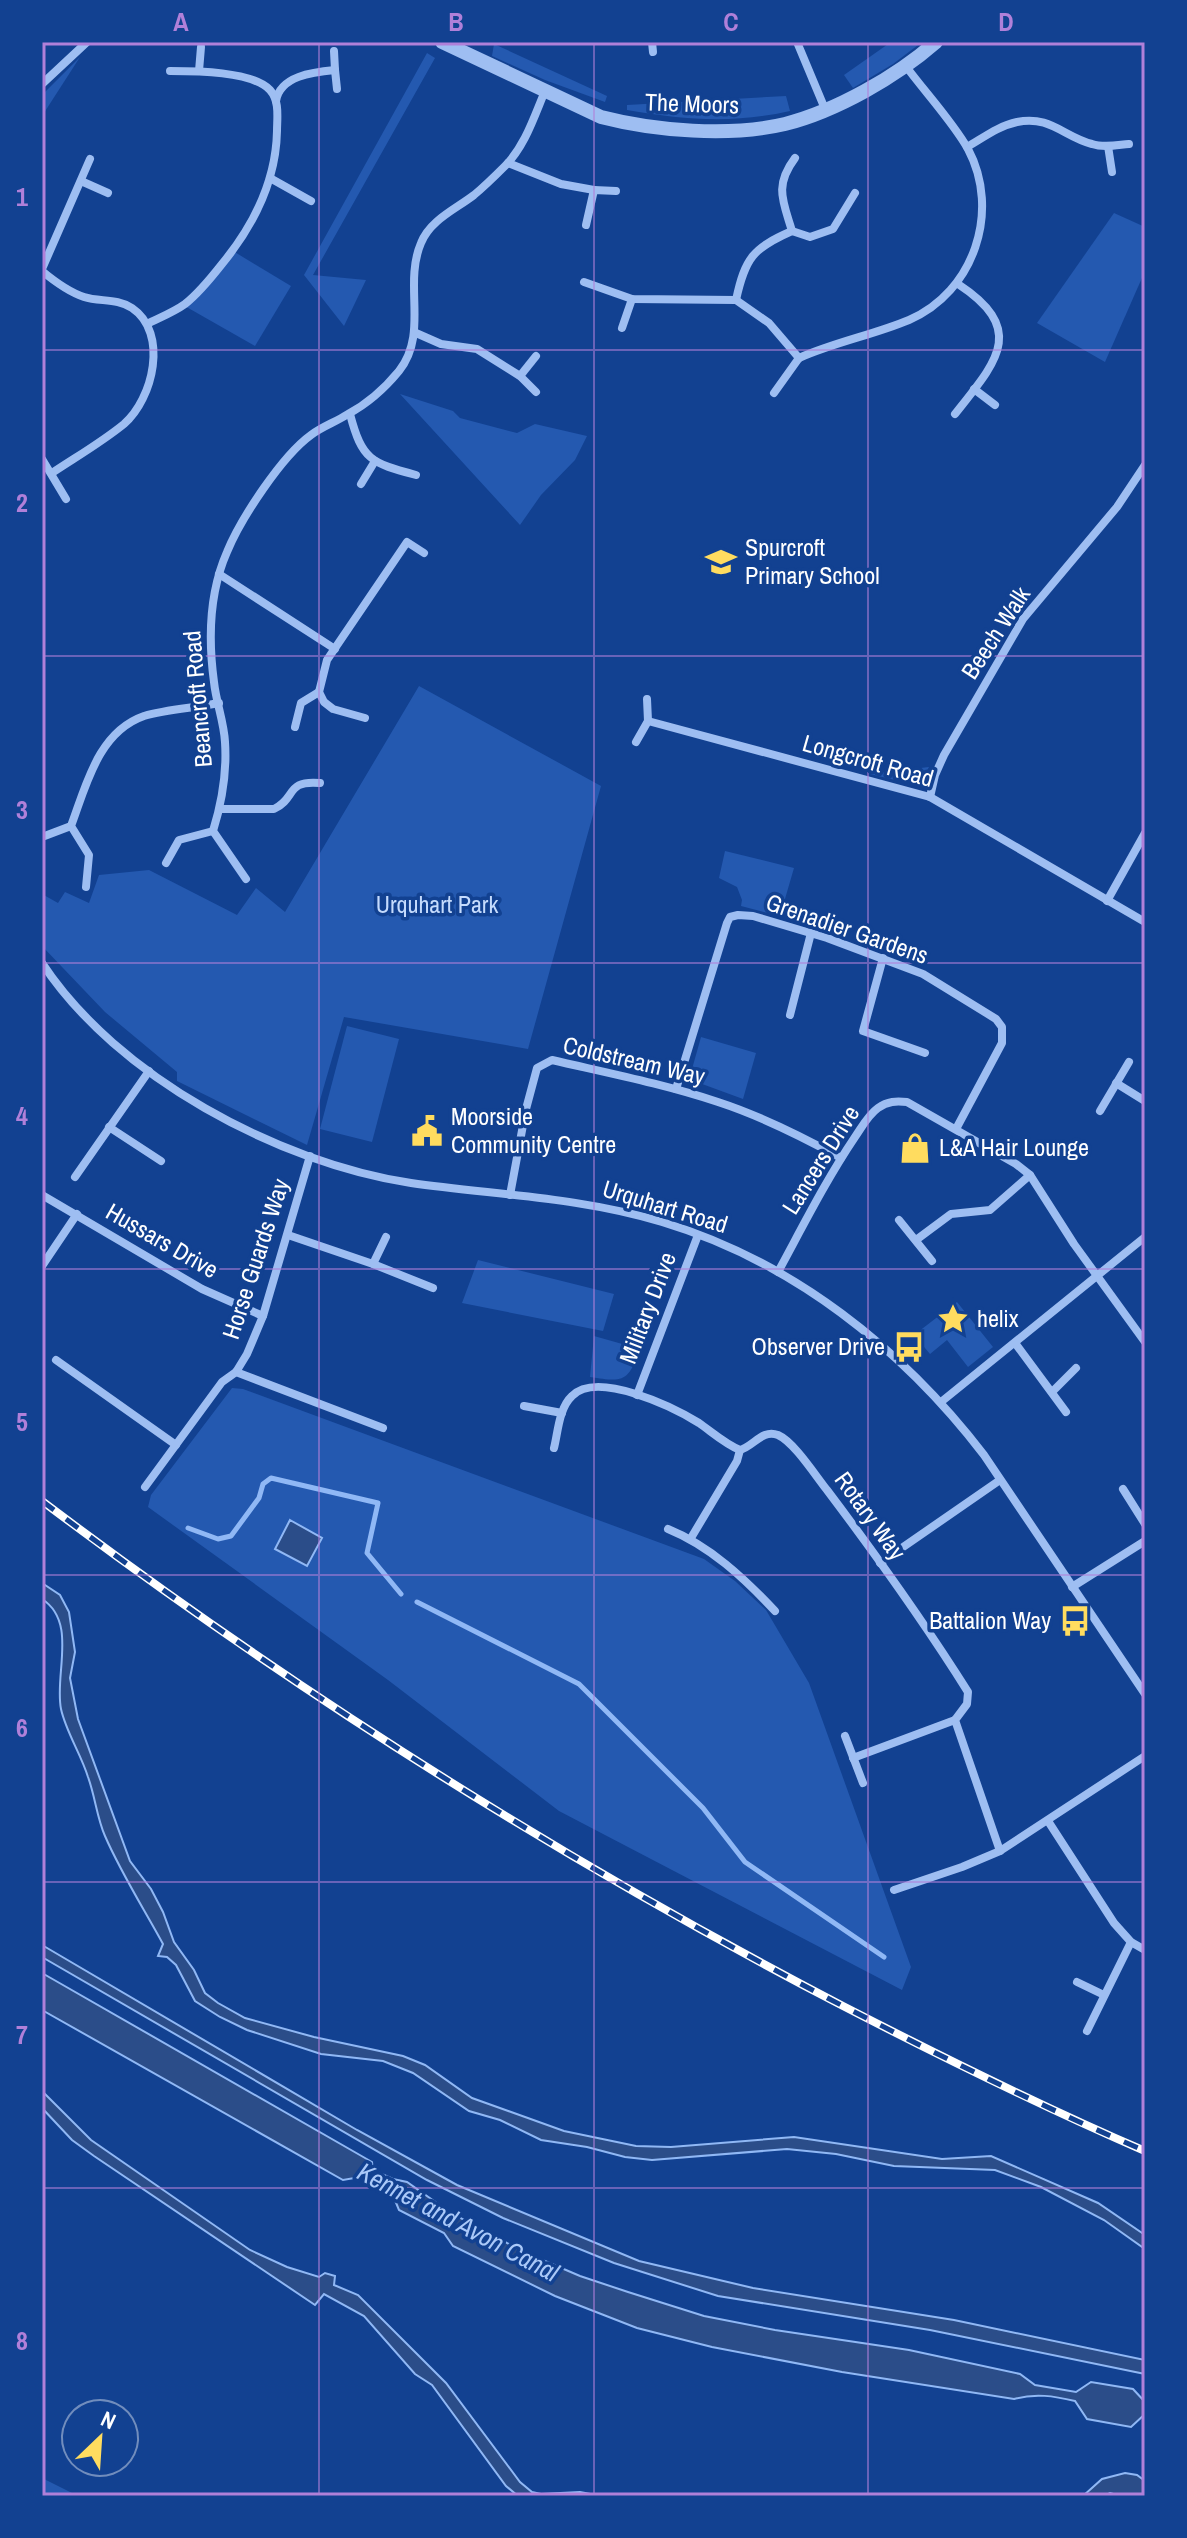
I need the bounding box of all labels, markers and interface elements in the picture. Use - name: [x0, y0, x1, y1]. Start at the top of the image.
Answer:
- text: A: [173, 4, 189, 39]
- text: B: [448, 4, 464, 39]
- text: C: [723, 4, 739, 39]
- text: D: [998, 4, 1014, 39]
- street label: The Moors: [644, 85, 740, 121]
- text: 1: [16, 179, 28, 214]
- text: 2: [16, 485, 28, 520]
- place label: Spurcroft Primary School: [745, 531, 880, 591]
- school or university icon: Spurcroft Primary School: [704, 545, 738, 579]
- street label: Beech Walk: [953, 580, 1037, 685]
- street label: Beancroft Road: [175, 630, 219, 769]
- street label: Longcroft Road: [799, 726, 937, 794]
- text: 3: [16, 792, 28, 827]
- street label: Grenadier Gardens: [762, 885, 933, 971]
- park label: Urquhart Park: [376, 888, 498, 920]
- street label: Coldstream Way: [560, 1028, 708, 1092]
- text: 4: [16, 1098, 28, 1133]
- street label: Lancers Drive: [774, 1099, 866, 1220]
- place label: Moorside Community Centre: [451, 1100, 616, 1160]
- public building icon: Moorside Community Centre: [410, 1114, 444, 1148]
- shop icon: L&A Hair Lounge: [898, 1131, 932, 1165]
- place label: L&A Hair Lounge: [939, 1131, 1089, 1163]
- street label: Urquhart Road: [599, 1172, 732, 1240]
- street label: Horse Guards Way: [214, 1174, 296, 1343]
- street label: Hussars Drive: [101, 1195, 224, 1285]
- street label: Military Drive: [611, 1247, 683, 1368]
- place icon: helix: [936, 1302, 970, 1336]
- place label: helix: [977, 1302, 1019, 1334]
- place label: Observer Drive: [752, 1330, 885, 1362]
- bus stop icon: Observer Drive: [892, 1330, 926, 1364]
- text: 5: [16, 1404, 28, 1439]
- street label: Rotary Way: [828, 1465, 914, 1566]
- place label: Battalion Way: [929, 1604, 1051, 1636]
- bus stop icon: Battalion Way: [1058, 1604, 1092, 1638]
- text: 6: [16, 1710, 28, 1745]
- text: 7: [16, 2017, 28, 2052]
- water label: Kennet and Avon Canal: [351, 2154, 566, 2290]
- text: 8: [16, 2323, 28, 2358]
- north arrow: [60, 2398, 140, 2478]
- text: N: [96, 2404, 121, 2436]

